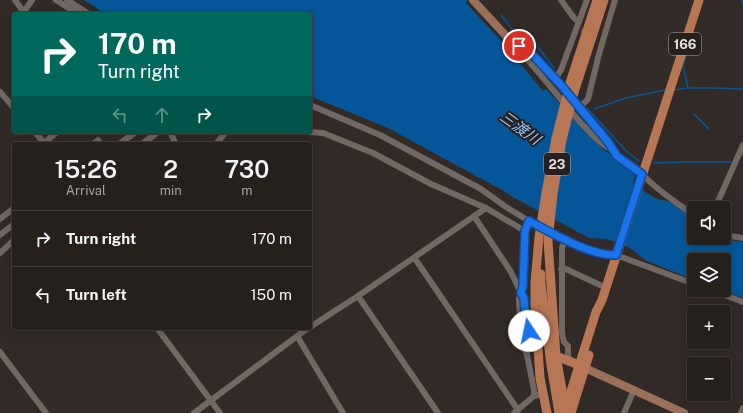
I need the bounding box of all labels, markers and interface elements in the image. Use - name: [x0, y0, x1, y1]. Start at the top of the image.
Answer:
- text: 170 m: [98, 27, 177, 60]
- icon: right: [32, 28, 84, 80]
- pin: [502, 29, 536, 63]
- road number: 166: [669, 33, 701, 55]
- icon: arrive: [508, 35, 530, 57]
- text: Turn right: [98, 61, 180, 82]
- icon: left: [109, 104, 131, 126]
- icon: ahead: [151, 104, 173, 126]
- icon: right: [193, 104, 215, 126]
- water label: 三渡川: [497, 107, 545, 149]
- road number: 23: [544, 153, 570, 175]
- text: 15:26: [55, 155, 117, 183]
- text: 2: [163, 155, 178, 183]
- text: 730: [224, 155, 269, 183]
- text: Arrival: [66, 183, 106, 198]
- text: min: [160, 183, 182, 198]
- text: m: [241, 183, 253, 198]
- map controls: [687, 201, 731, 401]
- button: sound: [687, 201, 731, 245]
- icon: right: [32, 228, 54, 250]
- text: Turn right: [66, 230, 136, 247]
- text: 170 m: [251, 230, 292, 247]
- button: layers: [687, 253, 731, 297]
- icon: left: [32, 284, 54, 306]
- text: Turn left: [66, 286, 127, 303]
- text: 150 m: [250, 286, 292, 303]
- button: +: [687, 305, 731, 349]
- position arrow: [508, 310, 550, 352]
- button: −: [687, 357, 731, 401]

